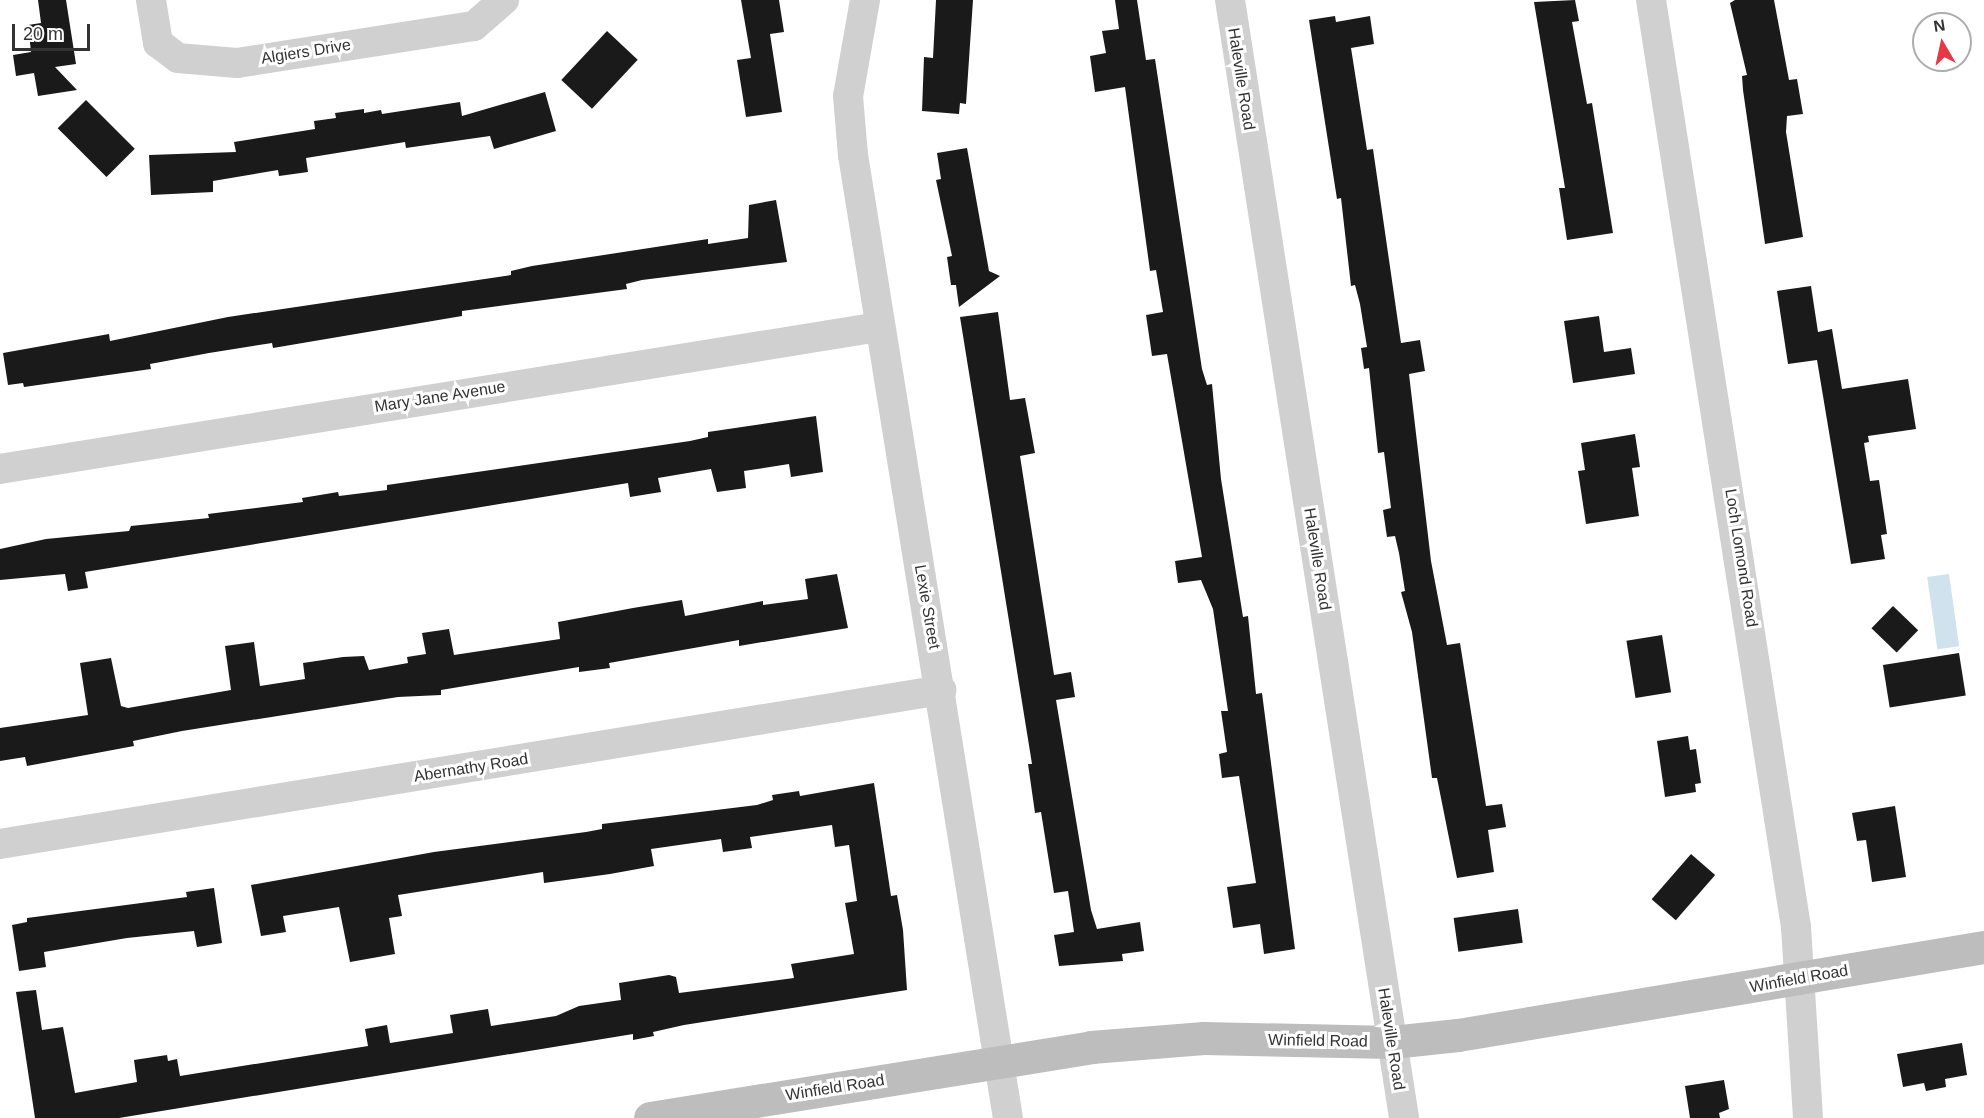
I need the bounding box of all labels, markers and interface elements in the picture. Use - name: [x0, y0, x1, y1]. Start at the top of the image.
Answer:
- scale bar: [15, 12, 93, 50]
- north arrow: [1912, 12, 1972, 72]
- text: N: [1932, 16, 1946, 35]
- text: 20 m: [23, 24, 63, 44]
- street label: Haleville Road: [1223, 27, 1259, 131]
- street label: Algiers Drive: [260, 35, 352, 69]
- street label: Mary Jane Avenue: [373, 377, 507, 417]
- street label: Loch Lomond Road: [1721, 488, 1761, 628]
- street label: Haleville Road: [1299, 507, 1335, 611]
- street label: Lexie Street: [910, 563, 944, 651]
- street label: Abernathy Road: [412, 749, 530, 787]
- street label: Winfield Road: [1748, 961, 1850, 997]
- street label: Haleville Road: [1373, 987, 1409, 1091]
- street label: Winfield Road: [1268, 1031, 1368, 1051]
- street label: Winfield Road: [784, 1071, 886, 1105]

